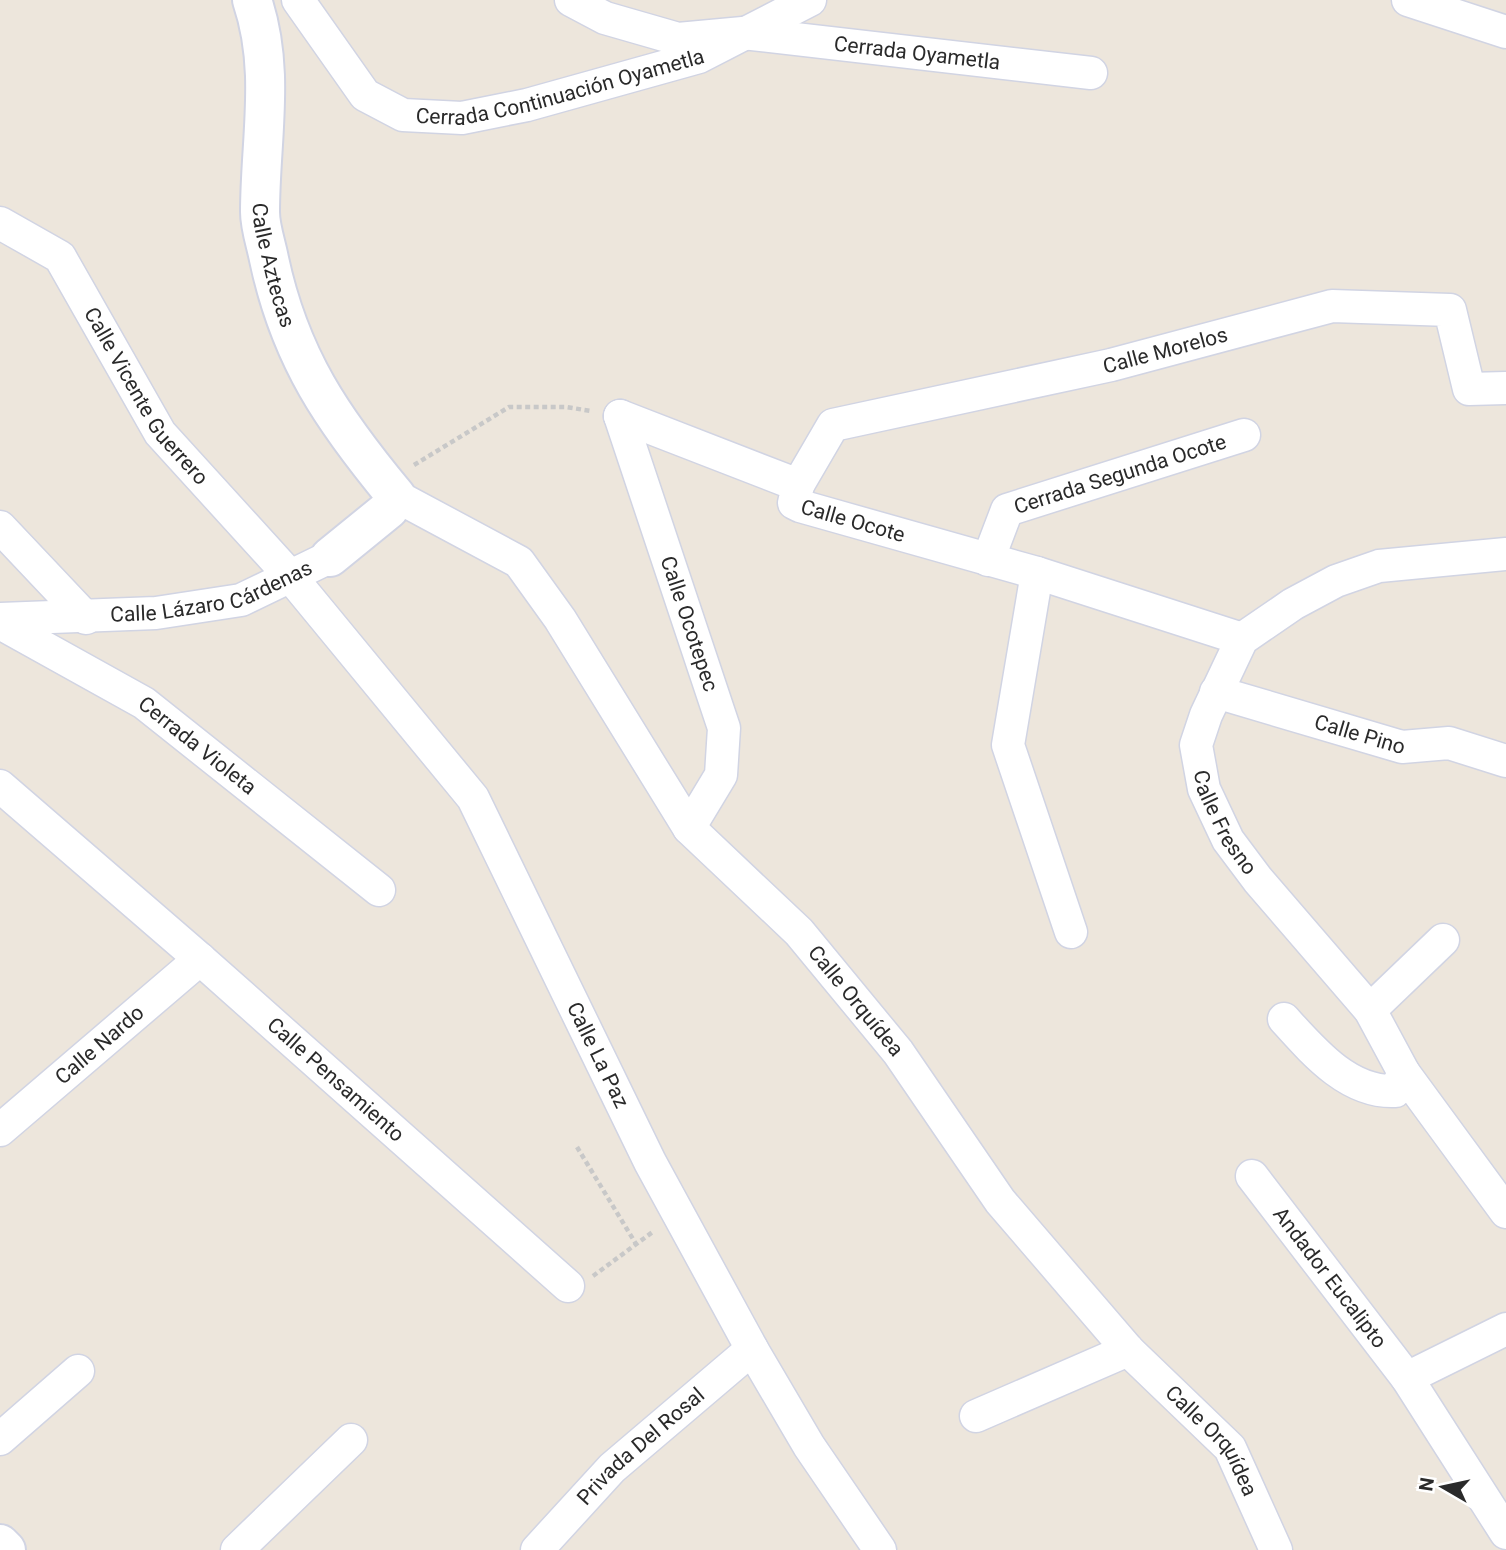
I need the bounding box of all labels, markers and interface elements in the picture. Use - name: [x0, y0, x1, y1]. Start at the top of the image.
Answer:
- street label: Cerrada Oyametla: [833, 32, 1002, 74]
- street label: Cerrada Continuación Oyametla: [415, 44, 707, 130]
- street label: Calle Aztecas: [248, 203, 300, 331]
- street label: Calle Vicente Guerrero: [79, 303, 213, 490]
- street label: Calle Morelos: [1101, 322, 1230, 378]
- street label: Cerrada Segunda Ocote: [1011, 429, 1229, 519]
- street label: Calle Ocote: [798, 495, 908, 547]
- street label: Calle Ocotepec: [656, 553, 723, 694]
- street label: Calle Lázaro Cárdenas: [110, 555, 316, 627]
- street label: Cerrada Violeta: [134, 691, 261, 800]
- street label: Calle Pino: [1312, 710, 1408, 759]
- street label: Calle Fresno: [1189, 768, 1262, 879]
- street label: Calle Orquídea: [803, 941, 908, 1061]
- street label: Calle La Paz: [562, 998, 634, 1112]
- street label: Calle Nardo: [50, 1000, 149, 1089]
- street label: Calle Pensamiento: [262, 1013, 409, 1147]
- street label: Andador Eucalipto: [1268, 1202, 1392, 1353]
- street label: Calle Orquídea: [1160, 1381, 1262, 1500]
- street label: Privada Del Rosal: [572, 1383, 709, 1510]
- north arrow: [1408, 1452, 1478, 1522]
- text: N: [1414, 1476, 1439, 1493]

